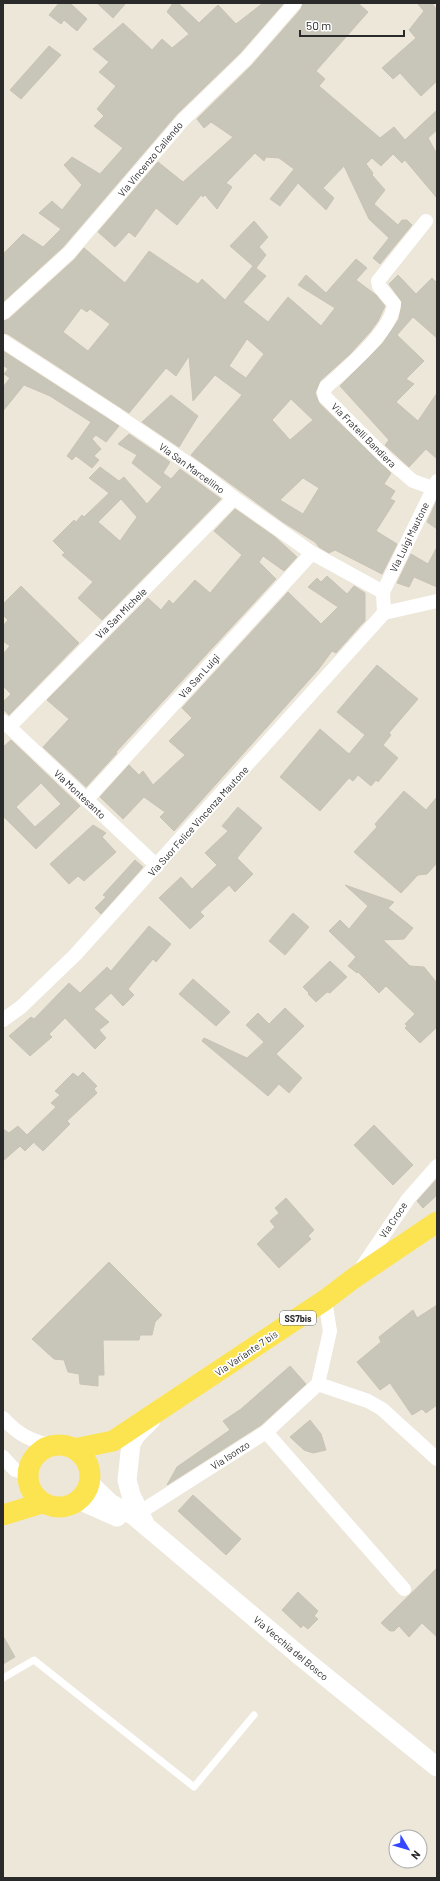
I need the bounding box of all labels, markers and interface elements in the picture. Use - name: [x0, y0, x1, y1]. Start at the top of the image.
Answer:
- scale bar: [300, 12, 404, 38]
- text: 50 m: [306, 18, 331, 32]
- street label: Via Vincenzo Caliendo: [115, 119, 185, 199]
- street label: Via Fratelli Bandiera: [329, 400, 399, 470]
- street label: Via San Marcellino: [157, 440, 227, 496]
- street label: Via Luigi Mautone: [387, 500, 431, 574]
- street label: Via San Michele: [93, 585, 149, 641]
- street label: Via San Luigi: [176, 651, 222, 701]
- street label: Via Suor Felice Vincenza Mautone: [145, 763, 251, 879]
- street label: Via Montesanto: [52, 767, 108, 821]
- street label: Via Croce: [377, 1200, 409, 1240]
- road number: SS7bis: [280, 1311, 316, 1325]
- street label: Via Variante 7 bis: [212, 1327, 280, 1378]
- street label: Via Isonzo: [208, 1438, 252, 1472]
- street label: Via Vecchia del Bosco: [251, 1613, 331, 1683]
- north arrow: [388, 1829, 428, 1869]
- text: N: [409, 1849, 424, 1862]

